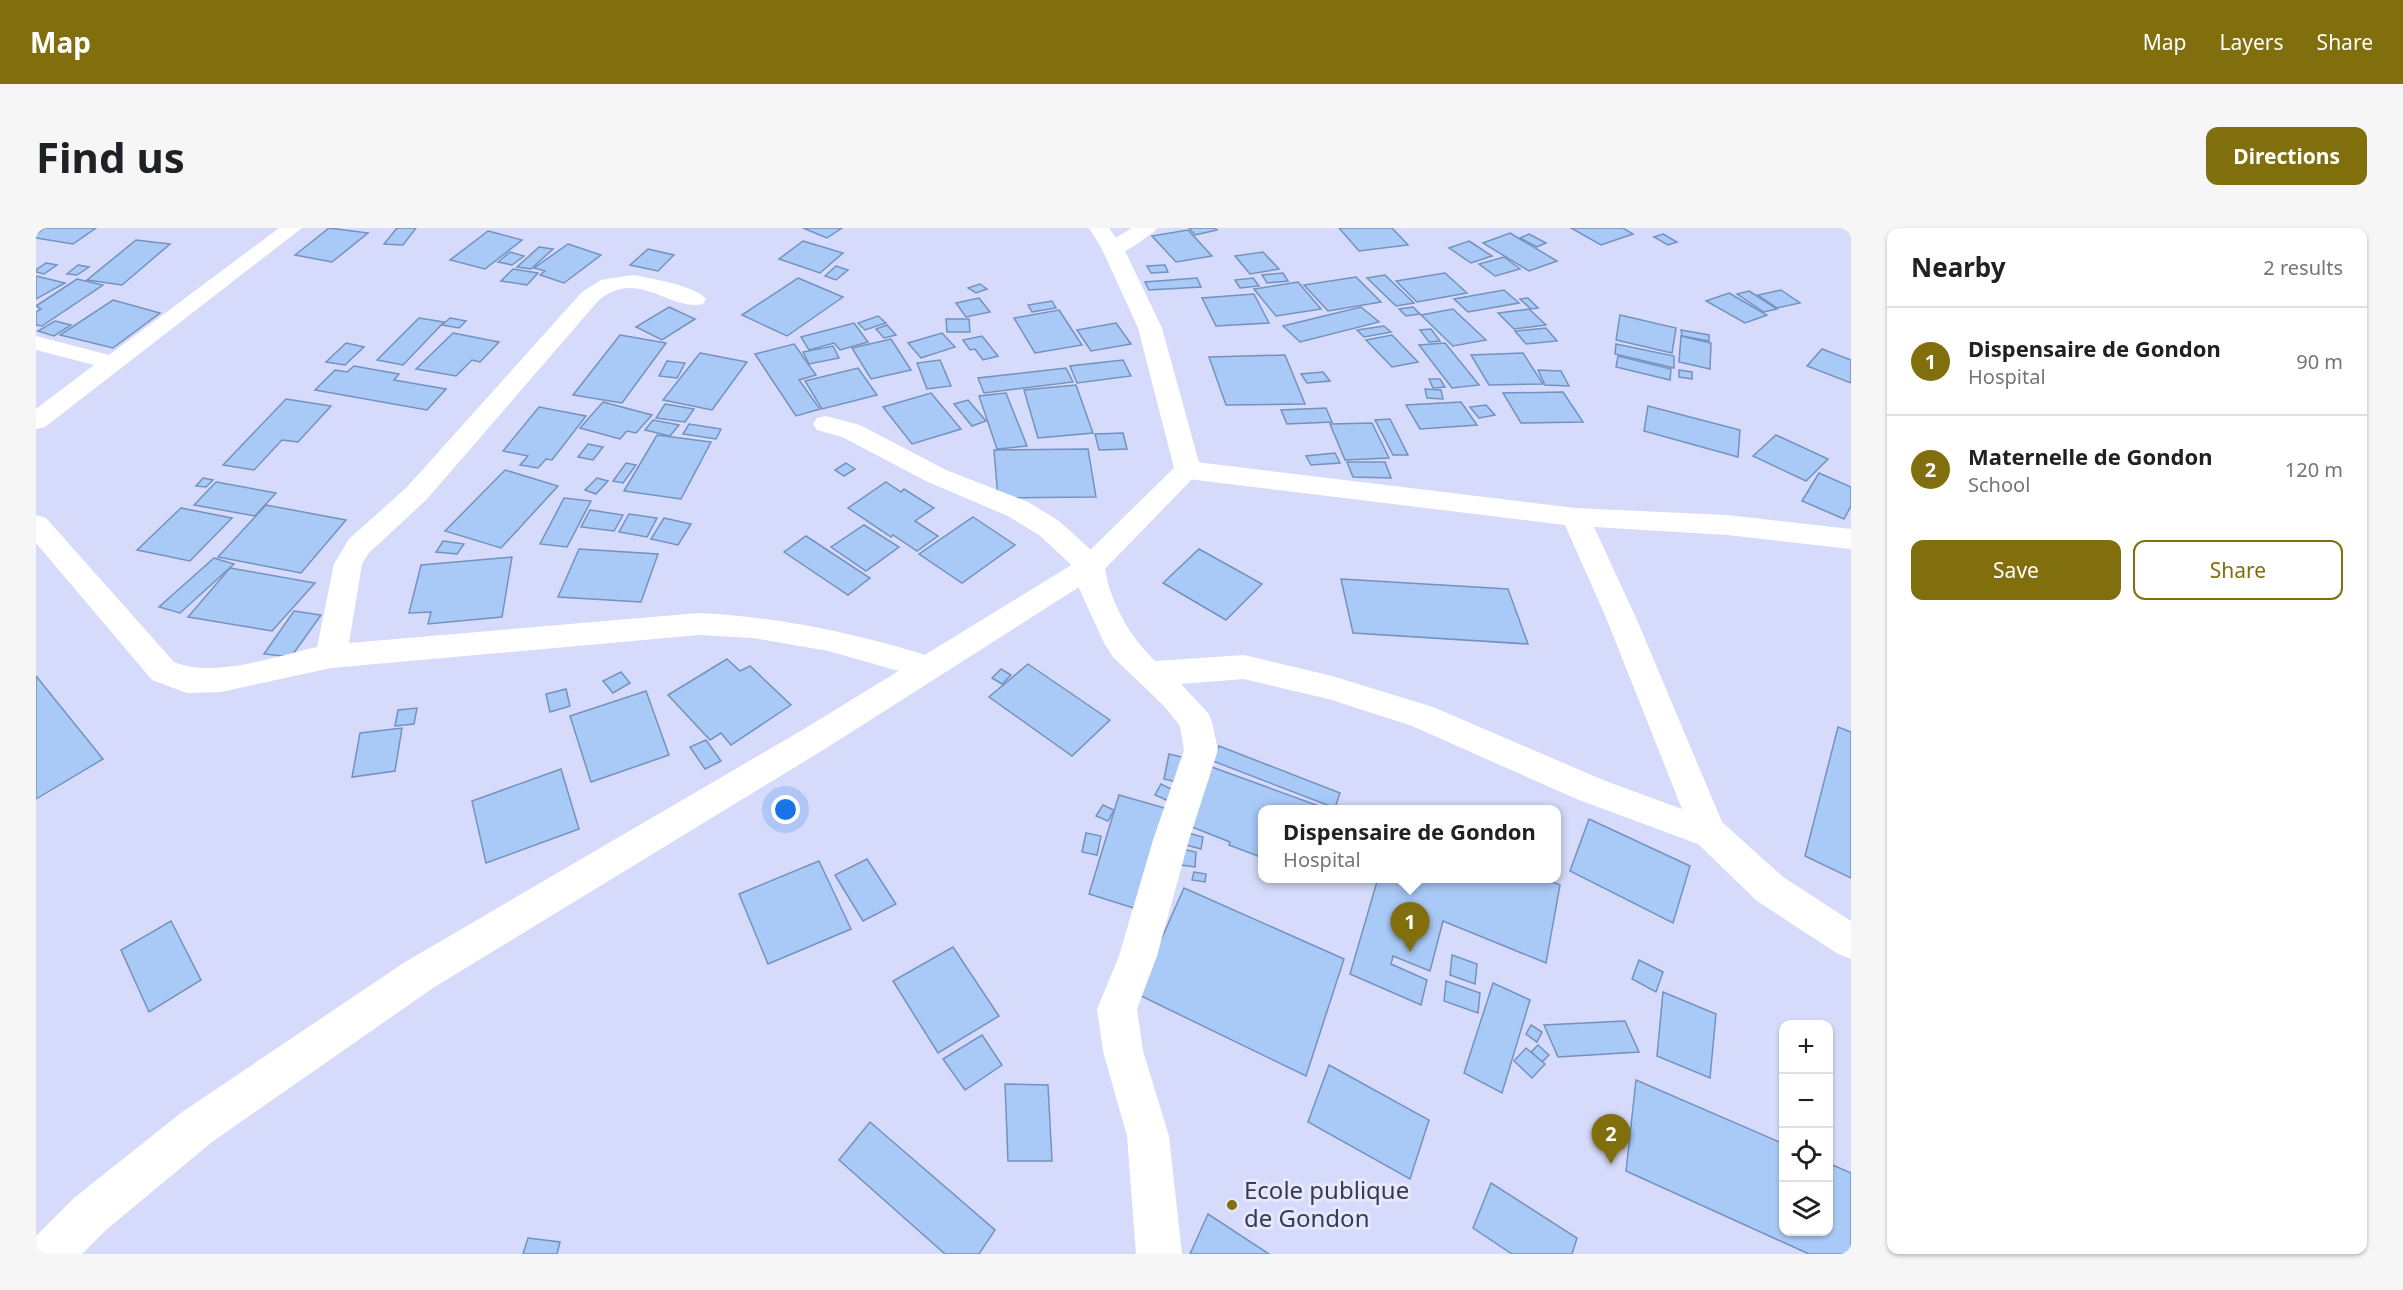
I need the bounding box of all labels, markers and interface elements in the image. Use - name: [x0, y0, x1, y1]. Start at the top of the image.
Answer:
- text: Map: [30, 23, 91, 61]
- text: Map: [2143, 28, 2187, 56]
- text: Layers: [2220, 28, 2284, 56]
- text: Share: [2317, 28, 2373, 56]
- button: Directions: [2206, 127, 2367, 185]
- text: Find us: [36, 128, 185, 185]
- text: Nearby: [1911, 249, 2006, 285]
- text: 2 results: [2263, 254, 2343, 281]
- text: Dispensaire de Gondon: [1968, 333, 2221, 363]
- text: 1: [1925, 348, 1936, 375]
- text: 90 m: [2296, 348, 2343, 375]
- text: Hospital: [1968, 363, 2046, 390]
- text: Maternelle de Gondon: [1968, 441, 2213, 471]
- text: 2: [1925, 456, 1936, 483]
- text: 120 m: [2285, 456, 2343, 483]
- text: School: [1968, 471, 2030, 498]
- button: Save: [1911, 540, 2121, 600]
- button: Share: [2133, 540, 2343, 600]
- your location: [771, 795, 800, 824]
- popup: [1258, 805, 1561, 883]
- text: Dispensaire de Gondon: [1283, 816, 1536, 846]
- text: Hospital: [1283, 846, 1361, 873]
- pin: 1: [1390, 902, 1430, 952]
- map controls: [1779, 1020, 1833, 1236]
- button: +: [1779, 1020, 1833, 1074]
- button: −: [1779, 1074, 1833, 1128]
- pin: 2: [1592, 1114, 1630, 1164]
- button: locate: [1779, 1128, 1833, 1182]
- place label: Ecole publique de Gondon: [1244, 1173, 1409, 1234]
- button: layers: [1779, 1182, 1833, 1236]
- marker: Ecole publique de Gondon: [1225, 1198, 1239, 1212]

